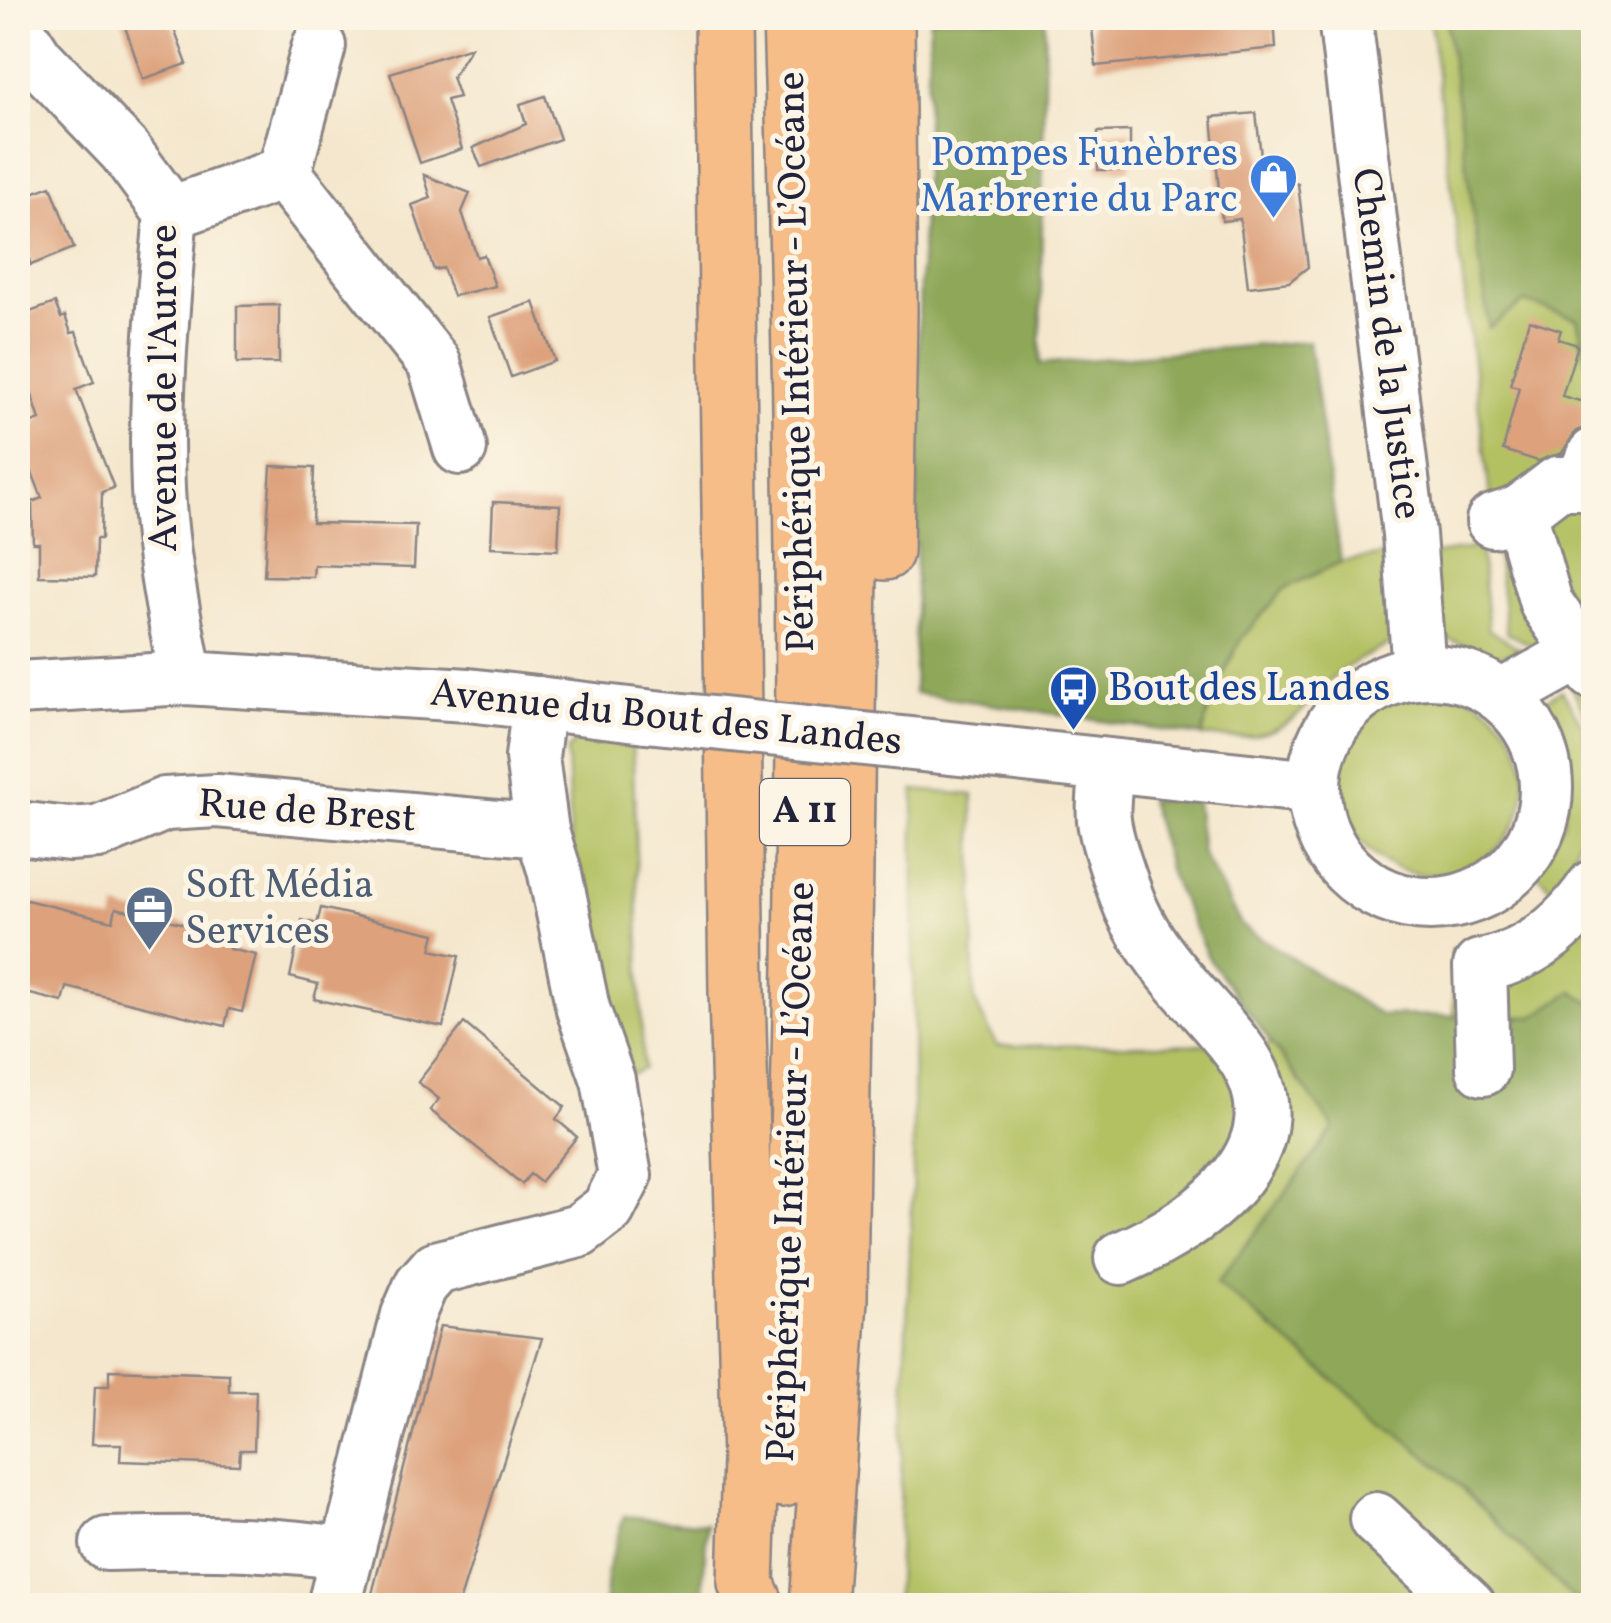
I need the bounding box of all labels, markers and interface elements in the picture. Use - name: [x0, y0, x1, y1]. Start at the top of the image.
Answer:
- street label: Périphérique Intérieur - L’Océane: [765, 71, 831, 653]
- place label: Pompes Funèbres Marbrerie du Parc: [920, 127, 1238, 229]
- shop icon: Pompes Funèbres Marbrerie du Parc: [1247, 152, 1299, 220]
- street label: Chemin de la Justice: [1336, 165, 1434, 523]
- street label: Avenue de l'Aurore: [138, 224, 194, 552]
- place label: Bout des Landes: [1108, 662, 1390, 718]
- bus stop icon: Bout des Landes: [1047, 664, 1099, 732]
- street label: Avenue du Bout des Landes: [427, 666, 905, 772]
- street label: Rue de Brest: [196, 777, 418, 849]
- road number: A 11: [760, 779, 850, 845]
- place label: Soft Média Services: [185, 859, 374, 961]
- street label: Périphérique Intérieur - L’Océane: [755, 881, 831, 1463]
- office icon: Soft Média Services: [124, 884, 176, 952]

